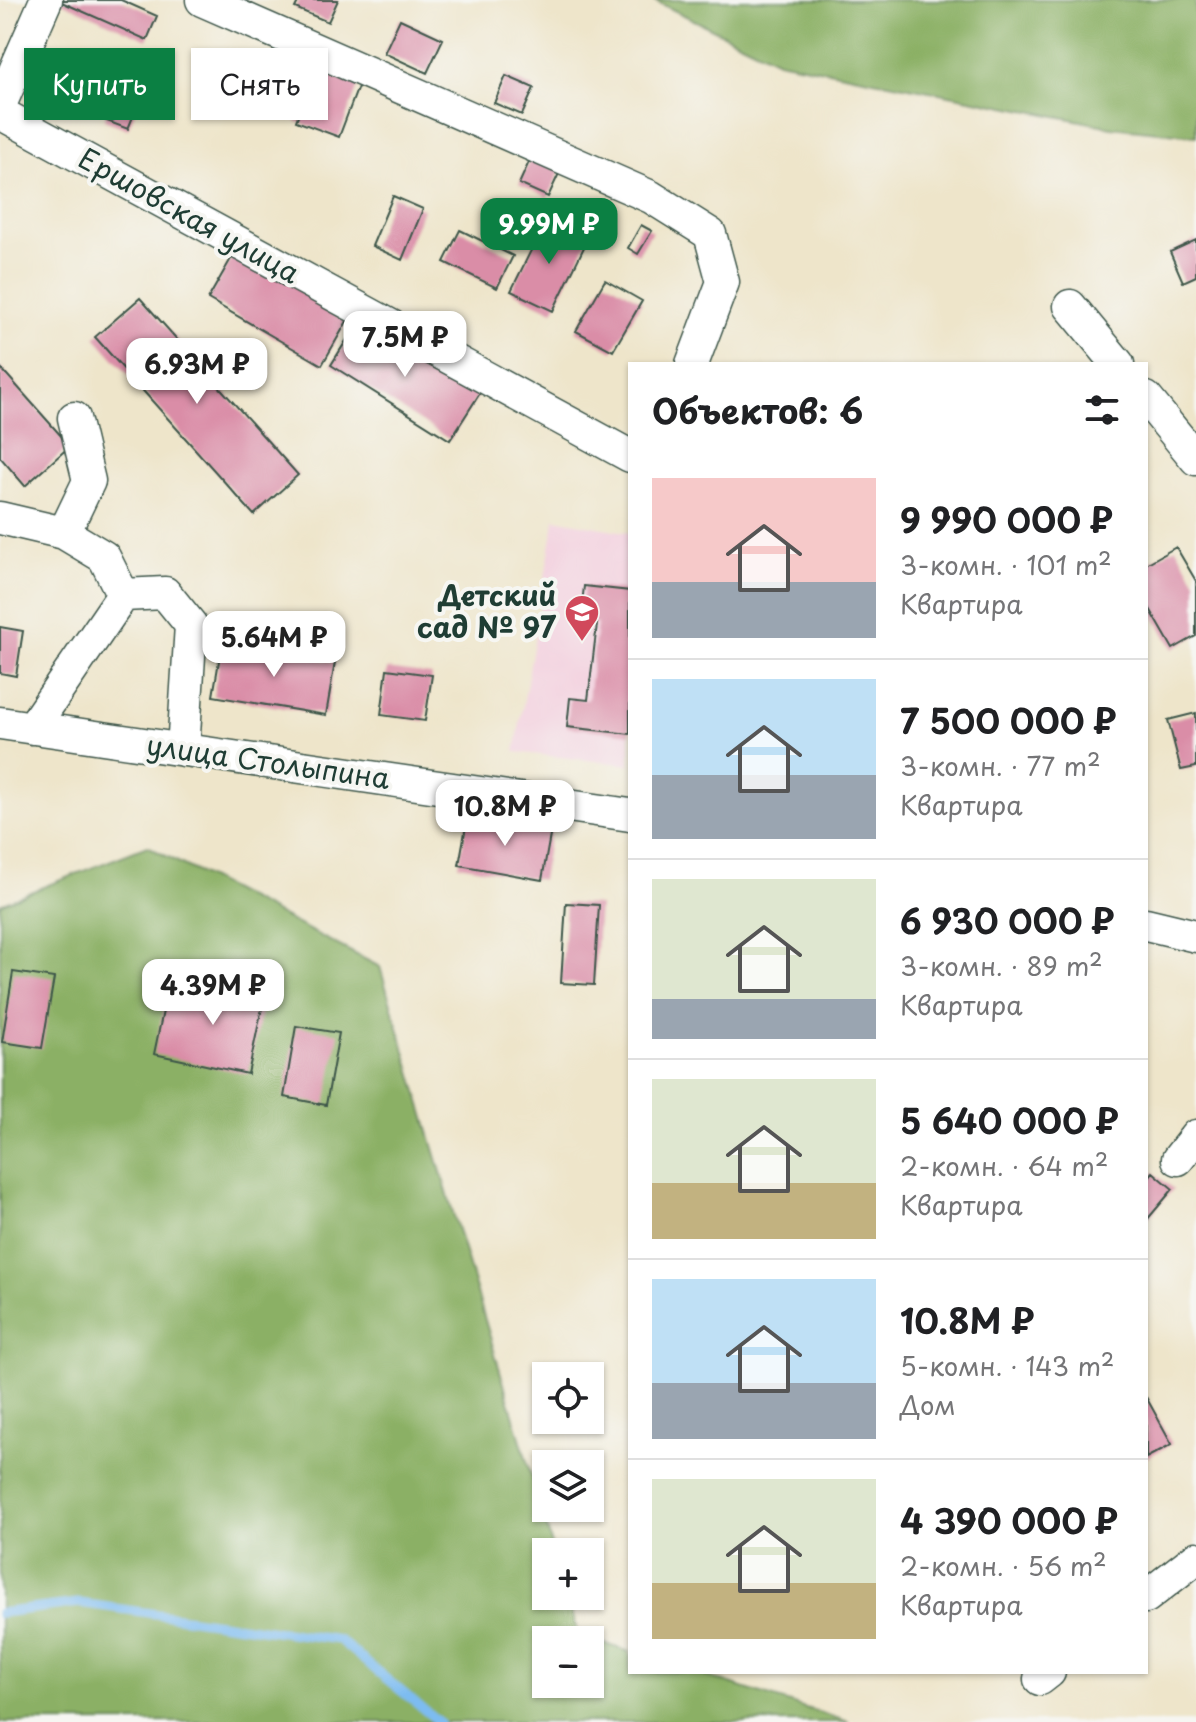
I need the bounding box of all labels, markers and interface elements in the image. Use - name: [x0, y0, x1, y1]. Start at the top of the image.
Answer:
- chip: Купить: [24, 48, 175, 120]
- chip: Снять: [191, 48, 328, 120]
- street label: Ершовская улица: [71, 136, 309, 294]
- pin: 9.99M ₽: [475, 198, 623, 266]
- text: 9.99M ₽: [498, 204, 600, 243]
- pin: 7.5M ₽: [340, 311, 470, 379]
- text: 7.5M ₽: [361, 317, 449, 356]
- pin: 6.93M ₽: [123, 338, 271, 406]
- text: 6.93M ₽: [144, 344, 250, 383]
- text: Объектов: 6: [652, 384, 863, 436]
- icon: filters: [1080, 388, 1124, 432]
- text: 9 990 000 ₽: [900, 493, 1113, 545]
- icon: home: [716, 510, 812, 606]
- text: 3-комн. · 101 m²: [900, 545, 1112, 584]
- place label: Детский сад № 97: [417, 573, 557, 648]
- text: Квартира: [900, 584, 1023, 623]
- school or university icon: Детский сад № 97: [563, 593, 601, 643]
- pin: 5.64M ₽: [200, 611, 348, 679]
- text: 5.64M ₽: [220, 617, 328, 656]
- text: 7 500 000 ₽: [900, 694, 1116, 746]
- icon: home: [716, 711, 812, 807]
- street label: улица Столыпина: [144, 722, 393, 799]
- text: 3-комн. · 77 m²: [900, 746, 1101, 785]
- pin: 10.8M ₽: [431, 780, 579, 848]
- text: Квартира: [900, 785, 1023, 824]
- text: 10.8M ₽: [454, 786, 556, 825]
- text: 6 930 000 ₽: [900, 894, 1114, 946]
- icon: home: [716, 911, 812, 1007]
- text: 3-комн. · 89 m²: [900, 946, 1103, 985]
- pin: 4.39M ₽: [139, 959, 287, 1027]
- text: 4.39M ₽: [160, 965, 266, 1004]
- text: Квартира: [900, 985, 1023, 1024]
- text: 5 640 000 ₽: [900, 1094, 1119, 1146]
- icon: home: [716, 1111, 812, 1207]
- text: 2-комн. · 64 m²: [900, 1146, 1108, 1185]
- text: Квартира: [900, 1185, 1023, 1224]
- text: 10.8M ₽: [900, 1294, 1034, 1346]
- icon: home: [716, 1311, 812, 1407]
- text: 5-комн. · 143 m²: [900, 1346, 1114, 1385]
- map controls: [532, 1362, 604, 1698]
- button: locate: [532, 1362, 604, 1434]
- text: Дом: [900, 1385, 956, 1424]
- button: layers: [532, 1450, 604, 1522]
- text: 4 390 000 ₽: [900, 1494, 1118, 1546]
- icon: home: [716, 1511, 812, 1607]
- button: +: [532, 1538, 604, 1610]
- text: 2-комн. · 56 m²: [900, 1546, 1107, 1585]
- text: Квартира: [900, 1585, 1023, 1624]
- button: −: [532, 1626, 604, 1698]

